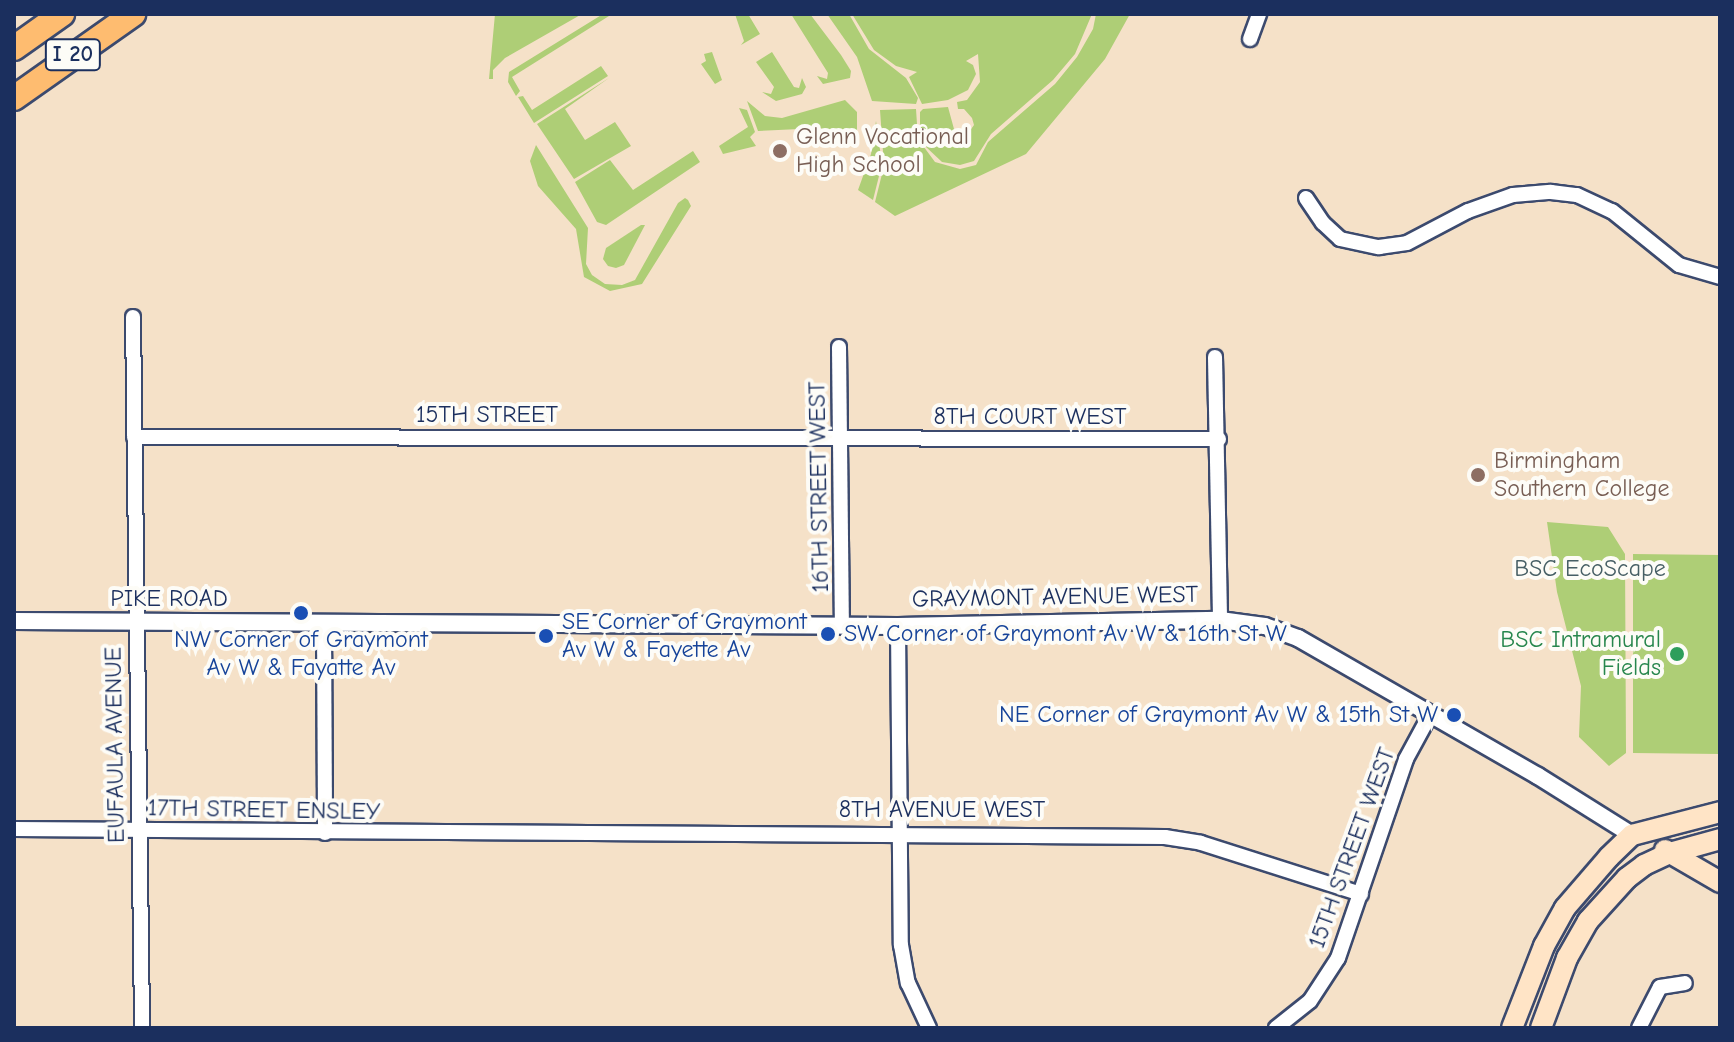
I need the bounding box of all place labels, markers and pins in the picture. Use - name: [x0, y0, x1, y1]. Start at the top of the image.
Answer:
- place label: Glenn Vocational High School: [796, 123, 969, 179]
- marker: Glenn Vocational High School: [771, 142, 789, 160]
- place label: Birmingham Southern College: [1494, 447, 1669, 503]
- marker: Birmingham Southern College: [1469, 466, 1487, 484]
- marker: NW Corner of Graymont Av W & Fayatte Av: [292, 604, 310, 622]
- place label: SE Corner of Graymont Av W & Fayette Av: [562, 608, 807, 664]
- place label: SW Corner of Graymont Av W & 16th St W: [844, 620, 1287, 648]
- marker: SW Corner of Graymont Av W & 16th St W: [819, 625, 837, 643]
- place label: NW Corner of Graymont Av W & Fayatte Av: [174, 626, 428, 682]
- place label: BSC Intramural Fields: [1500, 626, 1661, 682]
- marker: SE Corner of Graymont Av W & Fayette Av: [537, 627, 555, 645]
- marker: BSC Intramural Fields: [1668, 645, 1686, 663]
- place label: NE Corner of Graymont Av W & 15th St W: [999, 701, 1438, 729]
- marker: NE Corner of Graymont Av W & 15th St W: [1445, 706, 1463, 724]

